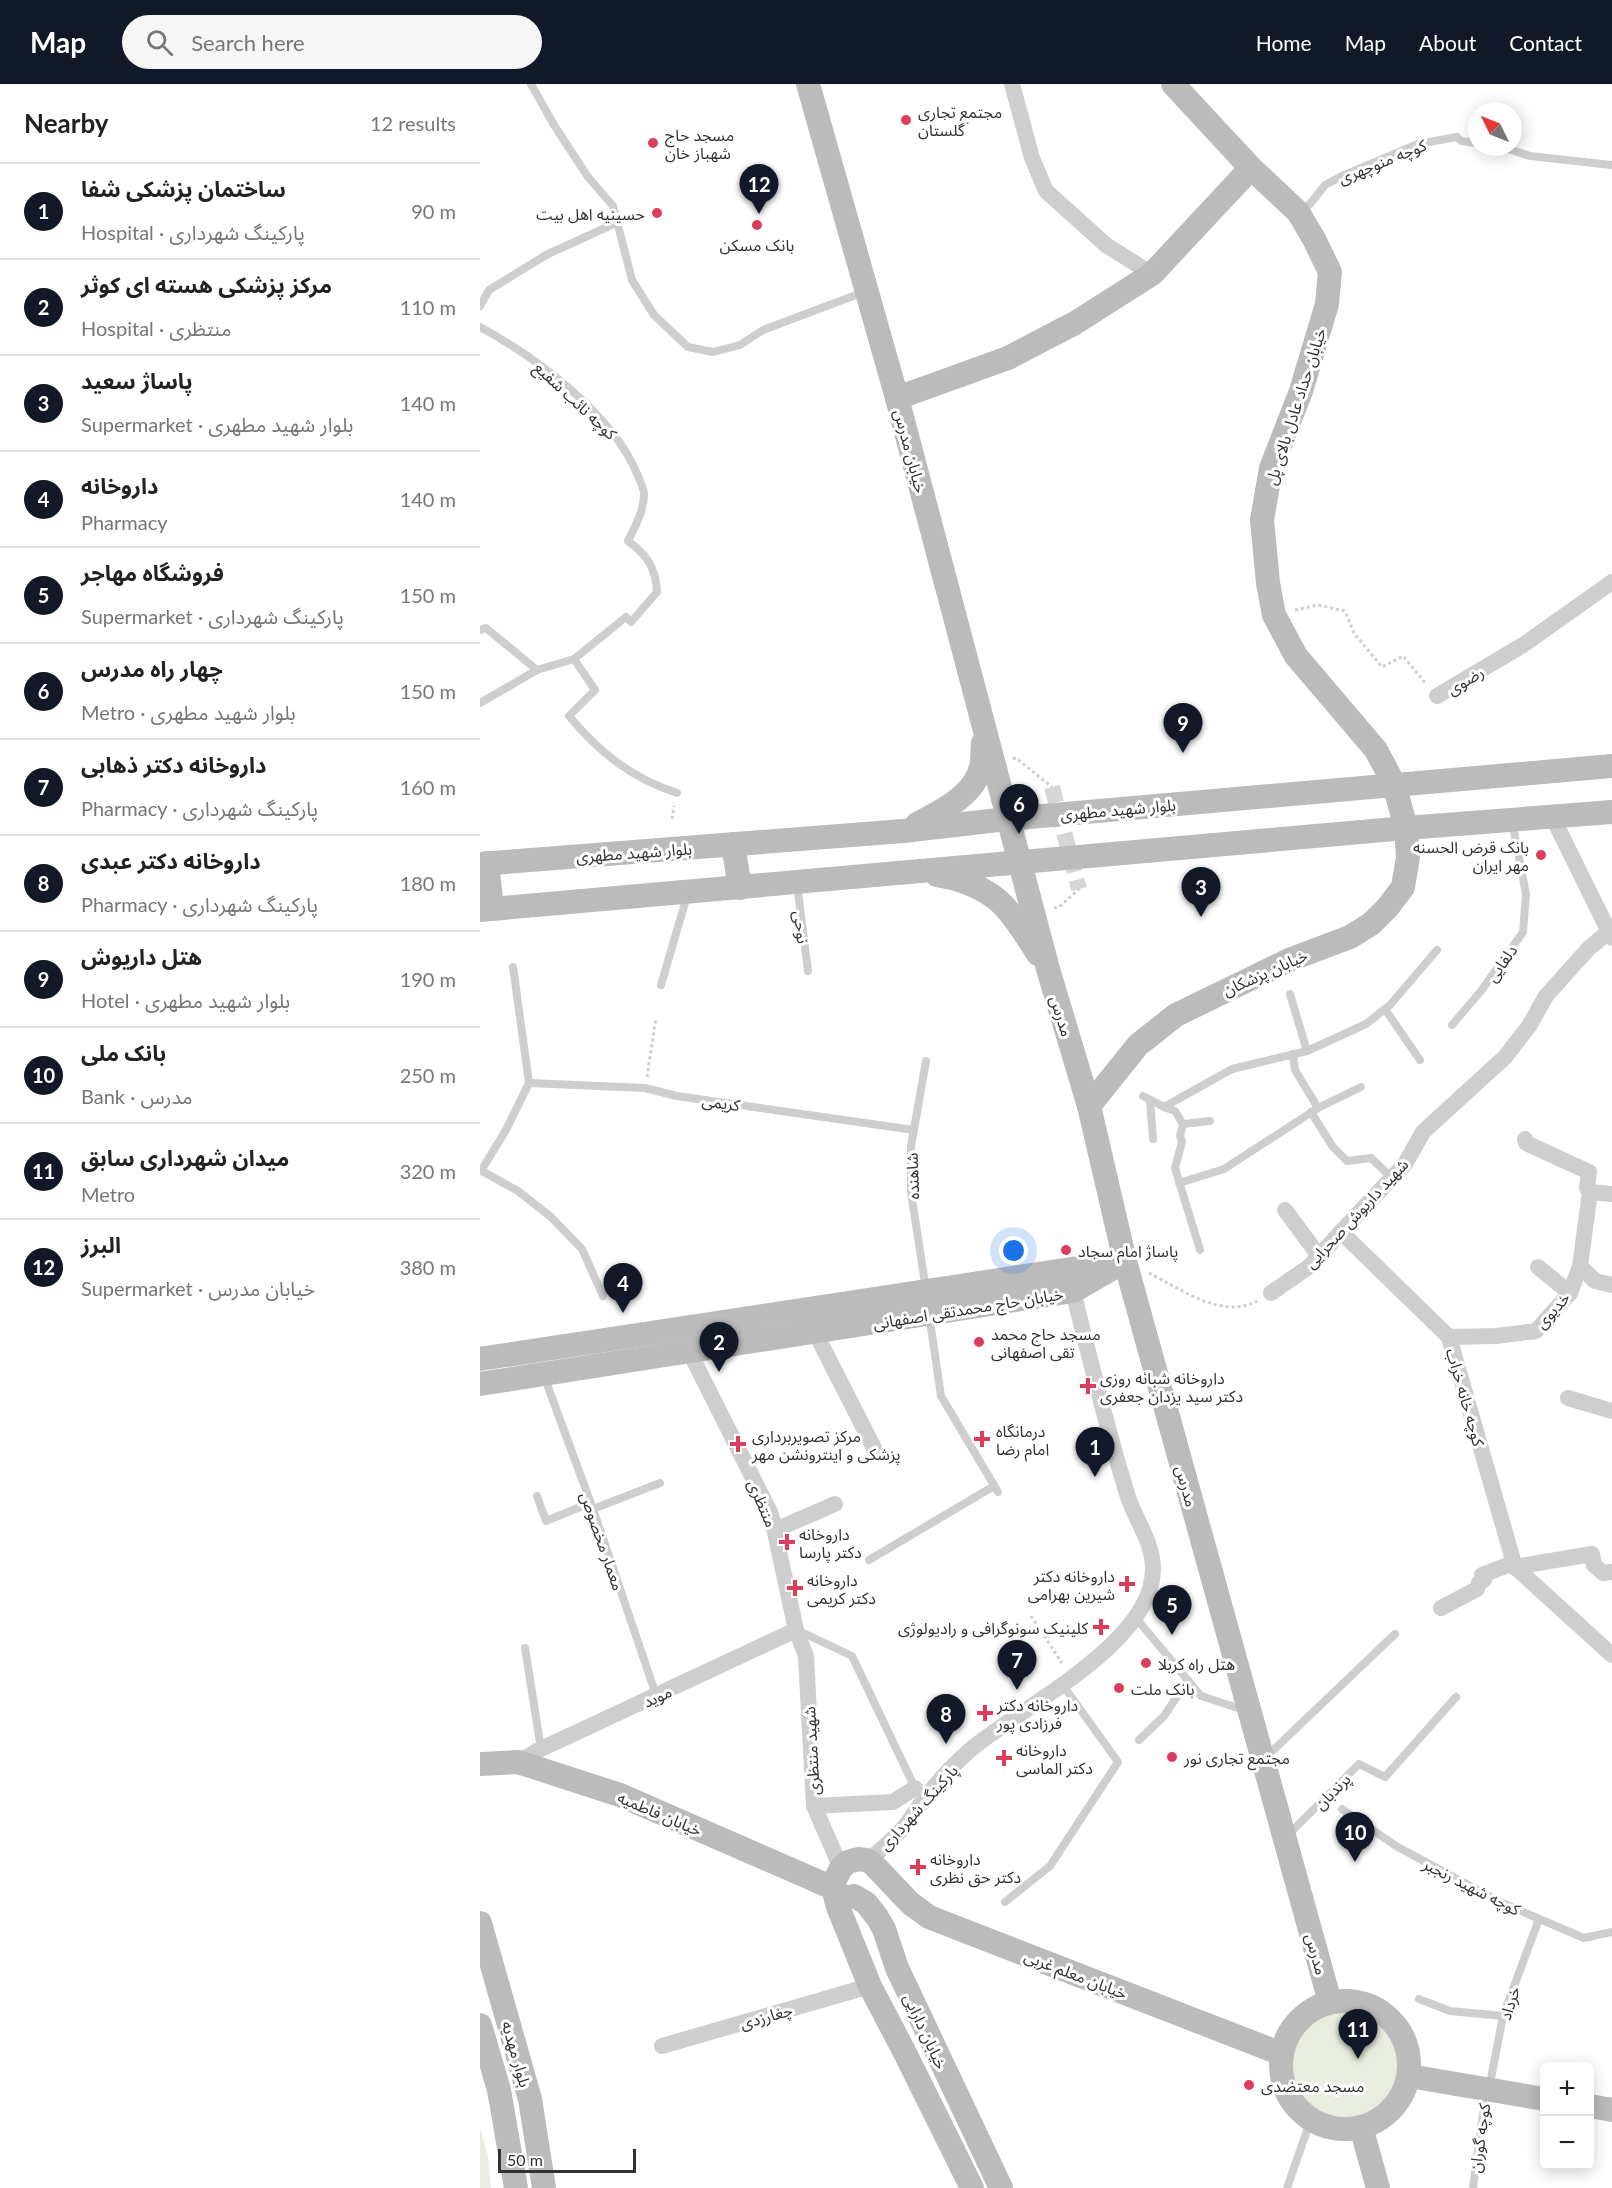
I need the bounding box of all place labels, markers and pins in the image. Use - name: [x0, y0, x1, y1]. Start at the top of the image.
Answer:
- place label: مجتمع تجاری گلستان: [918, 102, 1002, 140]
- marker: مجتمع تجاری گلستان: [899, 113, 913, 127]
- place label: مسجد حاج شهباز خان: [665, 125, 734, 163]
- marker: مسجد حاج شهباز خان: [646, 136, 660, 150]
- pin: 12: [740, 164, 778, 214]
- place label: حسینیه اهل بیت: [536, 204, 645, 224]
- marker: حسینیه اهل بیت: [650, 206, 664, 220]
- marker: بانک مسکن: [750, 218, 764, 232]
- place label: بانک مسکن: [720, 235, 794, 255]
- pin: 9: [1164, 704, 1202, 753]
- pin: 6: [1000, 784, 1038, 834]
- place label: بانک قرض الحسنه مهر ایران: [1413, 837, 1529, 875]
- marker: بانک قرض الحسنه مهر ایران: [1534, 848, 1548, 862]
- pin: 3: [1182, 868, 1220, 917]
- place label: پاساژ امام سجاد: [1078, 1241, 1178, 1264]
- marker: پاساژ امام سجاد: [1059, 1243, 1073, 1257]
- pin: 4: [604, 1264, 642, 1313]
- pin: 2: [700, 1322, 738, 1372]
- place label: مسجد حاج محمد تقی اصفهانی: [991, 1324, 1101, 1362]
- marker: مسجد حاج محمد تقی اصفهانی: [972, 1335, 986, 1349]
- place label: داروخانه شبانه روزی دکتر سید یزدان جعفری: [1100, 1368, 1243, 1406]
- marker: داروخانه شبانه روزی دکتر سید یزدان جعفری: [1081, 1379, 1095, 1393]
- place label: درمانگاه امام رضا: [996, 1421, 1049, 1462]
- place label: مرکز تصویربرداری پزشکی و اینترونشن مهر: [751, 1426, 901, 1465]
- pin: 1: [1076, 1428, 1114, 1477]
- marker: درمانگاه امام رضا: [973, 1430, 991, 1448]
- marker: مرکز تصویربرداری پزشکی و اینترونشن مهر: [729, 1435, 747, 1453]
- place label: داروخانه دکتر پارسا: [799, 1524, 862, 1563]
- marker: داروخانه دکتر پارسا: [780, 1535, 794, 1549]
- place label: داروخانه دکتر شیرین بهرامی: [1028, 1566, 1115, 1604]
- place label: داروخانه دکتر کریمی: [807, 1570, 876, 1608]
- marker: داروخانه دکتر شیرین بهرامی: [1120, 1577, 1134, 1591]
- marker: داروخانه دکتر کریمی: [788, 1581, 802, 1595]
- pin: 5: [1152, 1586, 1192, 1635]
- place label: کلینیک سونوگرافی و رادیولوژی: [898, 1618, 1088, 1638]
- marker: کلینیک سونوگرافی و رادیولوژی: [1092, 1618, 1110, 1636]
- pin: 7: [998, 1640, 1036, 1690]
- place label: هتل راه کربلا: [1158, 1654, 1235, 1674]
- marker: هتل راه کربلا: [1139, 1656, 1153, 1670]
- place label: بانک ملت: [1131, 1679, 1195, 1698]
- marker: بانک ملت: [1112, 1681, 1126, 1695]
- pin: 8: [926, 1694, 966, 1744]
- place label: داروخانه دکتر فرزادی پور: [996, 1695, 1078, 1734]
- marker: داروخانه دکتر فرزادی پور: [978, 1706, 992, 1720]
- place label: داروخانه دکتر الماسی: [1016, 1740, 1093, 1778]
- place label: مجتمع تجاری نور: [1183, 1748, 1290, 1771]
- marker: مجتمع تجاری نور: [1165, 1750, 1179, 1764]
- marker: داروخانه دکتر الماسی: [997, 1751, 1011, 1765]
- pin: 10: [1336, 1812, 1374, 1862]
- place label: داروخانه دکتر حق نظری: [930, 1849, 1021, 1888]
- marker: داروخانه دکتر حق نظری: [911, 1860, 925, 1874]
- pin: 11: [1338, 2010, 1378, 2059]
- place label: مسجد معتضدی: [1261, 2076, 1364, 2096]
- marker: مسجد معتضدی: [1242, 2078, 1256, 2092]

